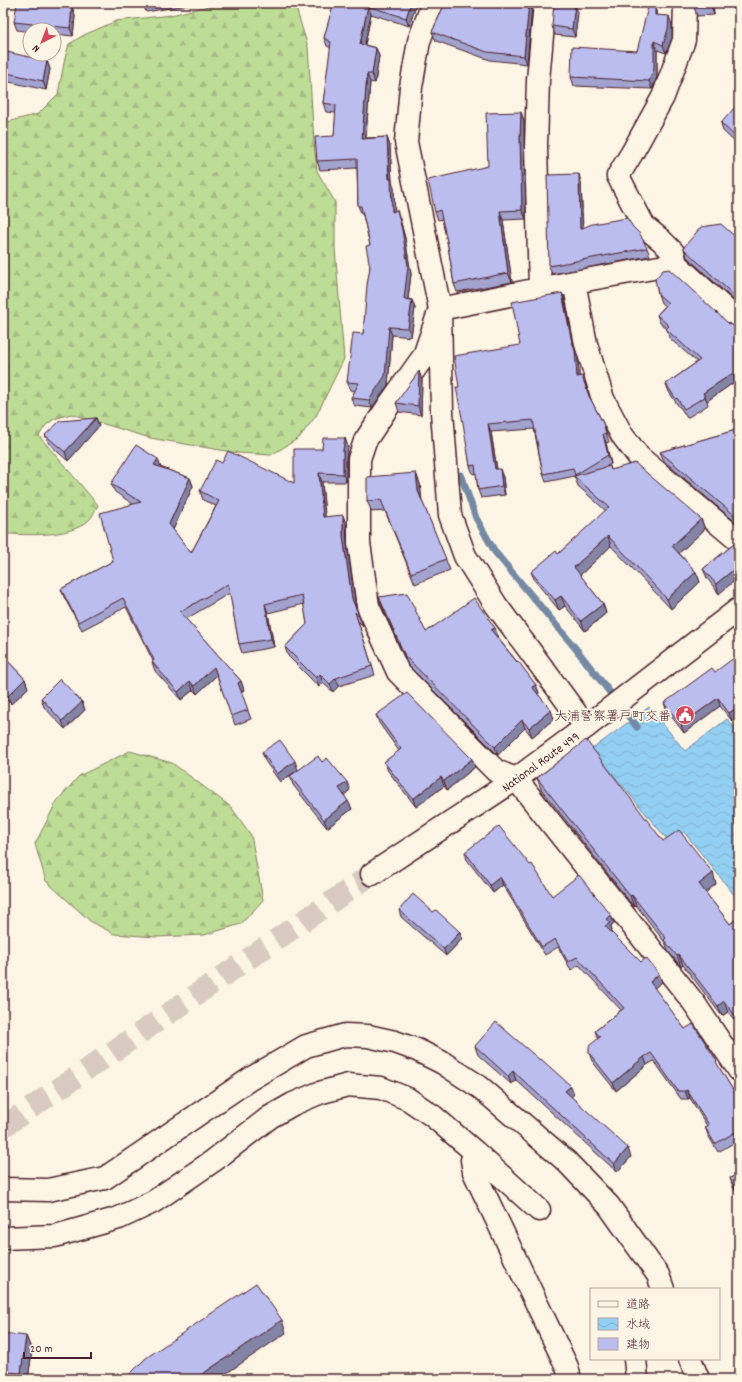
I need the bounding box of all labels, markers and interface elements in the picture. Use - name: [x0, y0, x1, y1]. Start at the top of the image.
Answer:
- north arrow: [22, 22, 62, 62]
- text: N: [29, 40, 44, 56]
- public building icon: 大浦警察署戸町交番: [674, 704, 696, 726]
- place label: 大浦警察署戸町交番: [554, 708, 671, 727]
- street label: National Route 499: [499, 728, 584, 798]
- legend: [590, 1288, 720, 1360]
- text: 道路: [626, 1297, 650, 1314]
- text: 水域: [626, 1317, 650, 1334]
- scale bar: [24, 1334, 91, 1360]
- text: 建物: [626, 1337, 650, 1354]
- text: 20 m: [30, 1341, 53, 1358]

